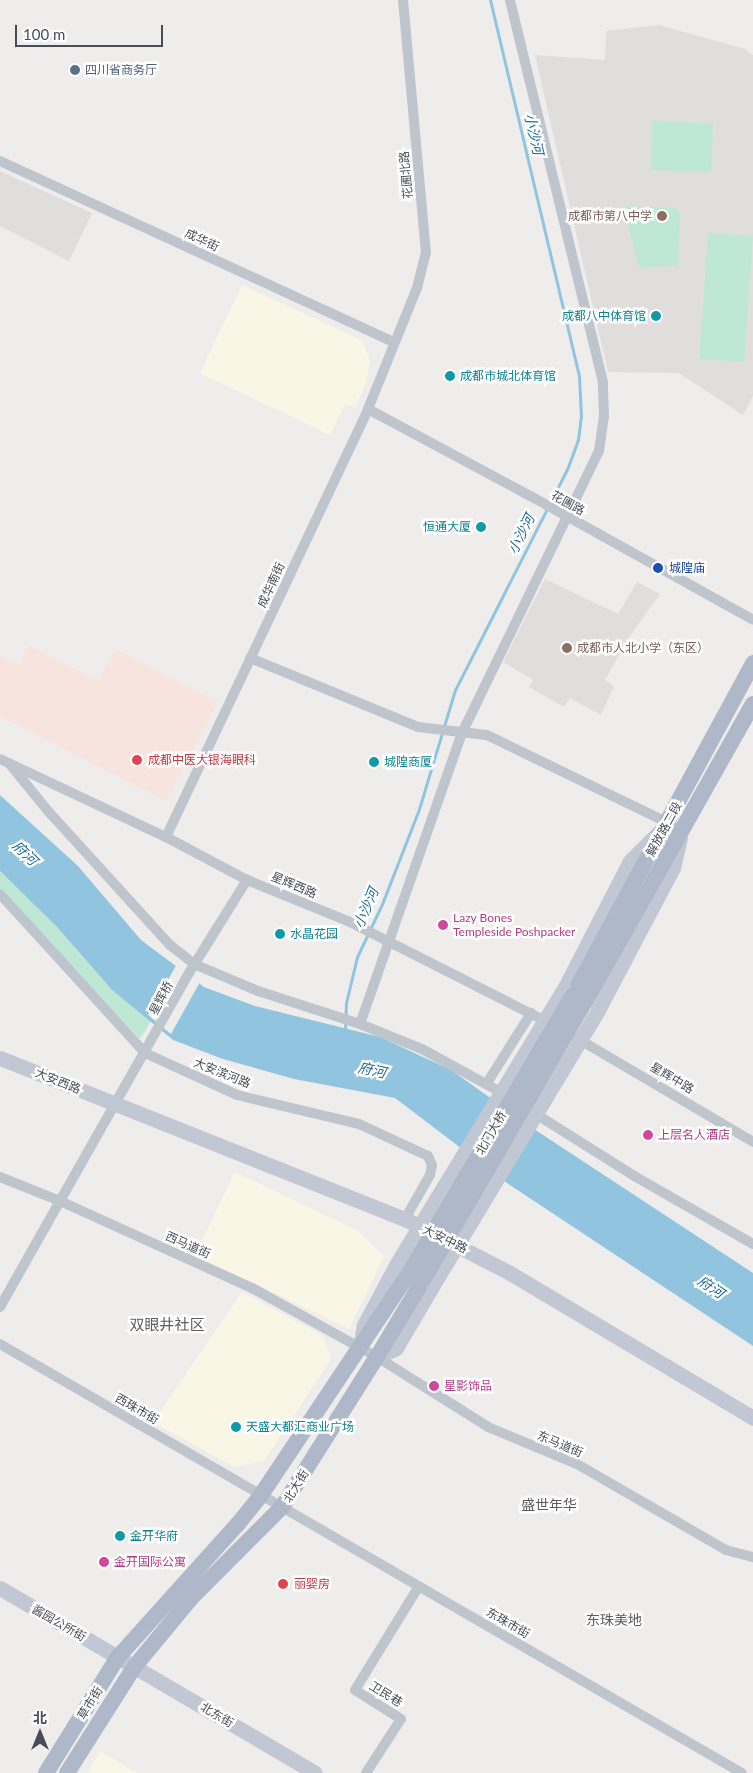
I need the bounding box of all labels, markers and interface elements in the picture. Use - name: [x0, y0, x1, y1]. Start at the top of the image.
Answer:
- scale bar: [18, 15, 165, 47]
- text: 100 m: [23, 25, 65, 43]
- place label: 四川省商务厅: [85, 63, 157, 77]
- marker: 四川省商务厅: [69, 64, 81, 76]
- water label: 小沙河: [521, 112, 547, 156]
- street label: 花圃北路: [397, 150, 415, 200]
- place label: 成都市第八中学: [568, 209, 652, 223]
- marker: 成都市第八中学: [656, 210, 668, 222]
- street label: 成华街: [183, 226, 221, 254]
- place label: 成都八中体育馆: [562, 309, 646, 323]
- marker: 成都八中体育馆: [650, 310, 662, 322]
- place label: 成都市城北体育馆: [460, 369, 556, 383]
- marker: 成都市城北体育馆: [444, 370, 456, 382]
- street label: 花圃路: [549, 488, 587, 518]
- water label: 小沙河: [504, 511, 538, 557]
- place label: 恒通大厦: [423, 520, 471, 534]
- marker: 恒通大厦: [475, 521, 487, 533]
- street label: 成华南街: [254, 560, 288, 610]
- marker: 城隍庙: [651, 561, 665, 575]
- place label: 城隍庙: [669, 561, 705, 575]
- place label: 成都市人北小学（东区）: [577, 641, 709, 655]
- marker: 成都市人北小学（东区）: [561, 642, 573, 654]
- marker: 成都中医大银海眼科: [130, 753, 144, 767]
- place label: 成都中医大银海眼科: [148, 753, 256, 767]
- place label: 城隍商厦: [384, 755, 432, 769]
- marker: 城隍商厦: [368, 756, 380, 768]
- street label: 解放路二段: [643, 799, 685, 859]
- water label: 府河: [9, 837, 41, 869]
- street label: 星辉西路: [269, 869, 319, 901]
- water label: 小沙河: [350, 885, 382, 931]
- place label: Lazy Bones Templeside Poshpacker: [453, 911, 575, 939]
- marker: Lazy Bones Templeside Poshpacker: [437, 919, 449, 931]
- place label: 水晶花园: [290, 927, 338, 941]
- marker: 水晶花园: [274, 928, 286, 940]
- street label: 星辉桥: [146, 979, 176, 1017]
- street label: 大安滨河路: [191, 1055, 253, 1091]
- water label: 府河: [356, 1059, 388, 1081]
- street label: 星辉中路: [648, 1059, 696, 1097]
- street label: 大安西路: [33, 1065, 83, 1097]
- street label: 北门大桥: [473, 1109, 509, 1157]
- place label: 上层名人酒店: [658, 1128, 730, 1142]
- marker: 上层名人酒店: [642, 1129, 654, 1141]
- street label: 大安中路: [420, 1222, 470, 1256]
- street label: 西马道街: [163, 1229, 213, 1261]
- water label: 府河: [695, 1272, 727, 1302]
- district label: 双眼井社区: [130, 1316, 204, 1334]
- place label: 星影饰品: [444, 1379, 492, 1393]
- marker: 星影饰品: [428, 1380, 440, 1392]
- street label: 西珠市街: [113, 1391, 161, 1427]
- place label: 天盛大都汇商业广场: [246, 1420, 354, 1434]
- marker: 天盛大都汇商业广场: [230, 1421, 242, 1433]
- street label: 东马道街: [535, 1428, 585, 1460]
- street label: 北大街: [280, 1467, 312, 1505]
- district label: 盛世年华: [521, 1497, 577, 1513]
- place label: 金开华府: [130, 1529, 178, 1543]
- marker: 金开华府: [114, 1530, 126, 1542]
- place label: 金开国际公寓: [114, 1555, 186, 1569]
- marker: 金开国际公寓: [98, 1556, 110, 1568]
- marker: 丽婴房: [276, 1577, 290, 1591]
- place label: 丽婴房: [294, 1577, 330, 1591]
- street label: 酱园公所街: [29, 1602, 89, 1644]
- street label: 东珠市街: [484, 1605, 532, 1641]
- district label: 东珠美地: [586, 1612, 642, 1628]
- street label: 卫民巷: [367, 1678, 405, 1710]
- street label: 草市街: [74, 1684, 106, 1722]
- street label: 北东街: [198, 1700, 236, 1730]
- north arrow: [15, 1708, 65, 1758]
- text: 北: [33, 1709, 47, 1726]

